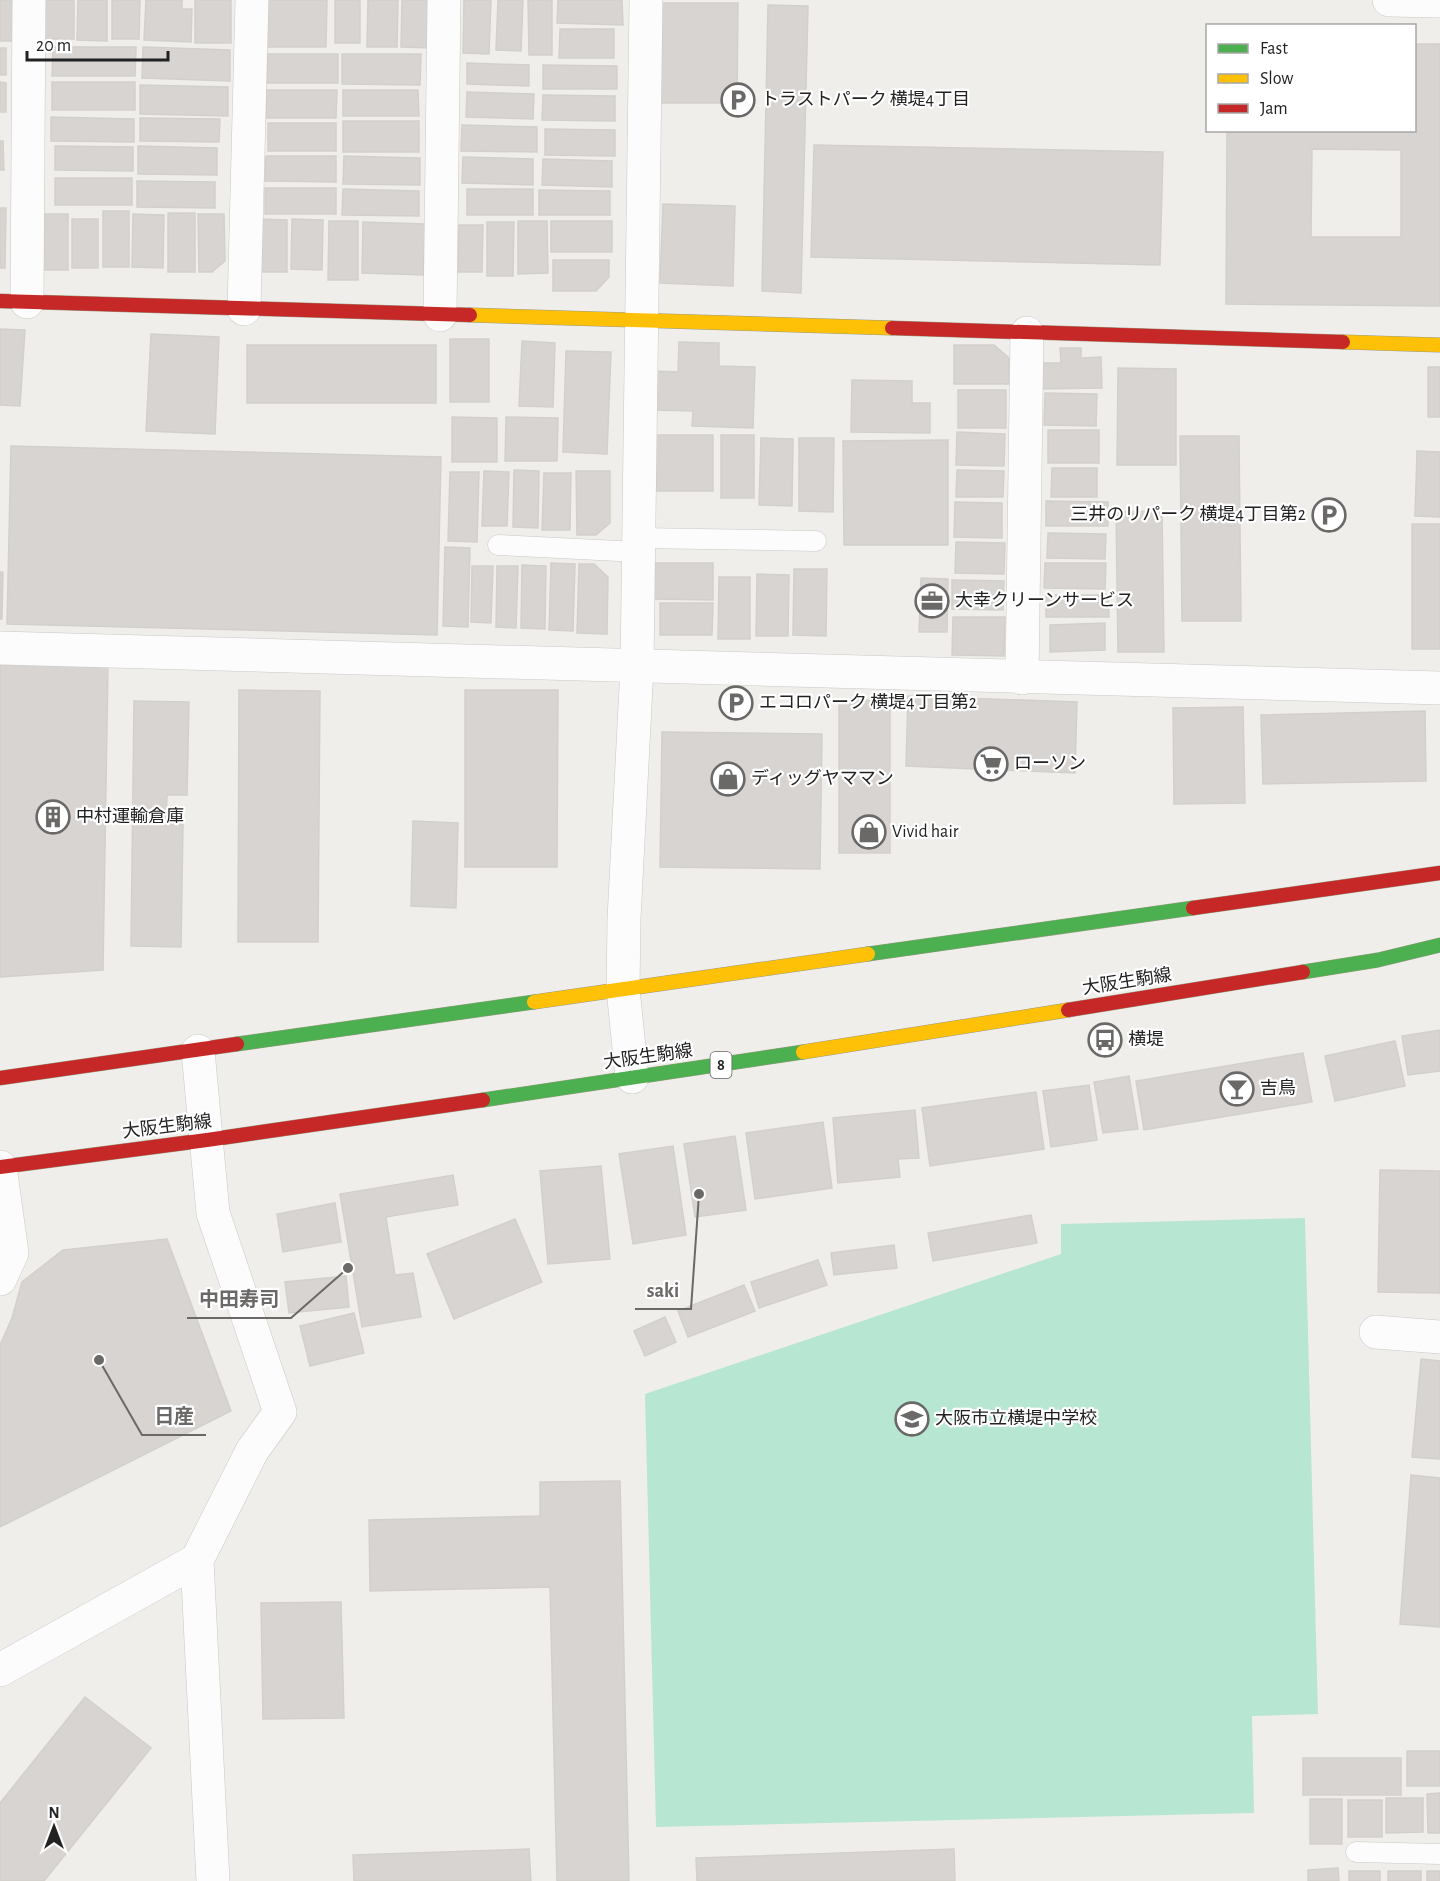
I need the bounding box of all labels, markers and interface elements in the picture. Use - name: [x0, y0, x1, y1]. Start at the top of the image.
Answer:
- scale bar: [27, 24, 168, 62]
- legend: [1206, 24, 1416, 132]
- text: 20 m: [36, 37, 71, 55]
- text: Fast: [1260, 40, 1288, 58]
- text: Slow: [1260, 70, 1293, 88]
- parking icon: トラストパーク 横堤4丁目: [720, 82, 756, 118]
- place label: トラストパーク 横堤4丁目: [761, 90, 970, 109]
- text: Jam: [1260, 100, 1288, 118]
- parking icon: 三井のリパーク 横堤4丁目第2: [1311, 497, 1347, 533]
- place label: 三井のリパーク 横堤4丁目第2: [1070, 504, 1306, 524]
- office icon: 大幸クリーンサービス: [914, 583, 950, 619]
- place label: 大幸クリーンサービス: [955, 591, 1134, 610]
- parking icon: エコロパーク 横堤4丁目第2: [718, 685, 754, 721]
- place label: エコロパーク 横堤4丁目第2: [759, 692, 977, 712]
- supermarket icon: ローソン: [973, 746, 1009, 782]
- place label: ローソン: [1014, 755, 1086, 773]
- shop icon: ディッグヤママン: [710, 761, 746, 797]
- place label: ディッグヤママン: [751, 768, 894, 788]
- building icon: 中村運輸倉庫: [35, 799, 71, 835]
- place label: 中村運輸倉庫: [76, 806, 184, 826]
- shop icon: Vivid hair: [851, 814, 887, 850]
- place label: Vivid hair: [892, 823, 959, 841]
- street label: 大阪生駒線: [1081, 964, 1173, 998]
- bus stop icon: 横堤: [1087, 1022, 1123, 1058]
- place label: 横堤: [1128, 1030, 1164, 1049]
- street label: 大阪生駒線: [602, 1040, 694, 1072]
- road number: 8: [710, 1052, 732, 1078]
- bar icon: 吉鳥: [1219, 1071, 1255, 1107]
- place label: 吉鳥: [1260, 1078, 1296, 1098]
- street label: 大阪生駒線: [121, 1111, 213, 1141]
- callout: saki: [635, 1271, 691, 1309]
- callout: 中田寿司: [187, 1280, 291, 1318]
- text: saki: [647, 1281, 679, 1301]
- text: 中田寿司: [199, 1288, 279, 1310]
- callout: 日産: [142, 1397, 206, 1435]
- school or university icon: 大阪市立横堤中学校: [894, 1401, 930, 1437]
- text: 日産: [154, 1406, 194, 1427]
- place label: 大阪市立横堤中学校: [935, 1408, 1097, 1428]
- north arrow: [24, 1797, 84, 1857]
- text: N: [48, 1805, 60, 1821]

